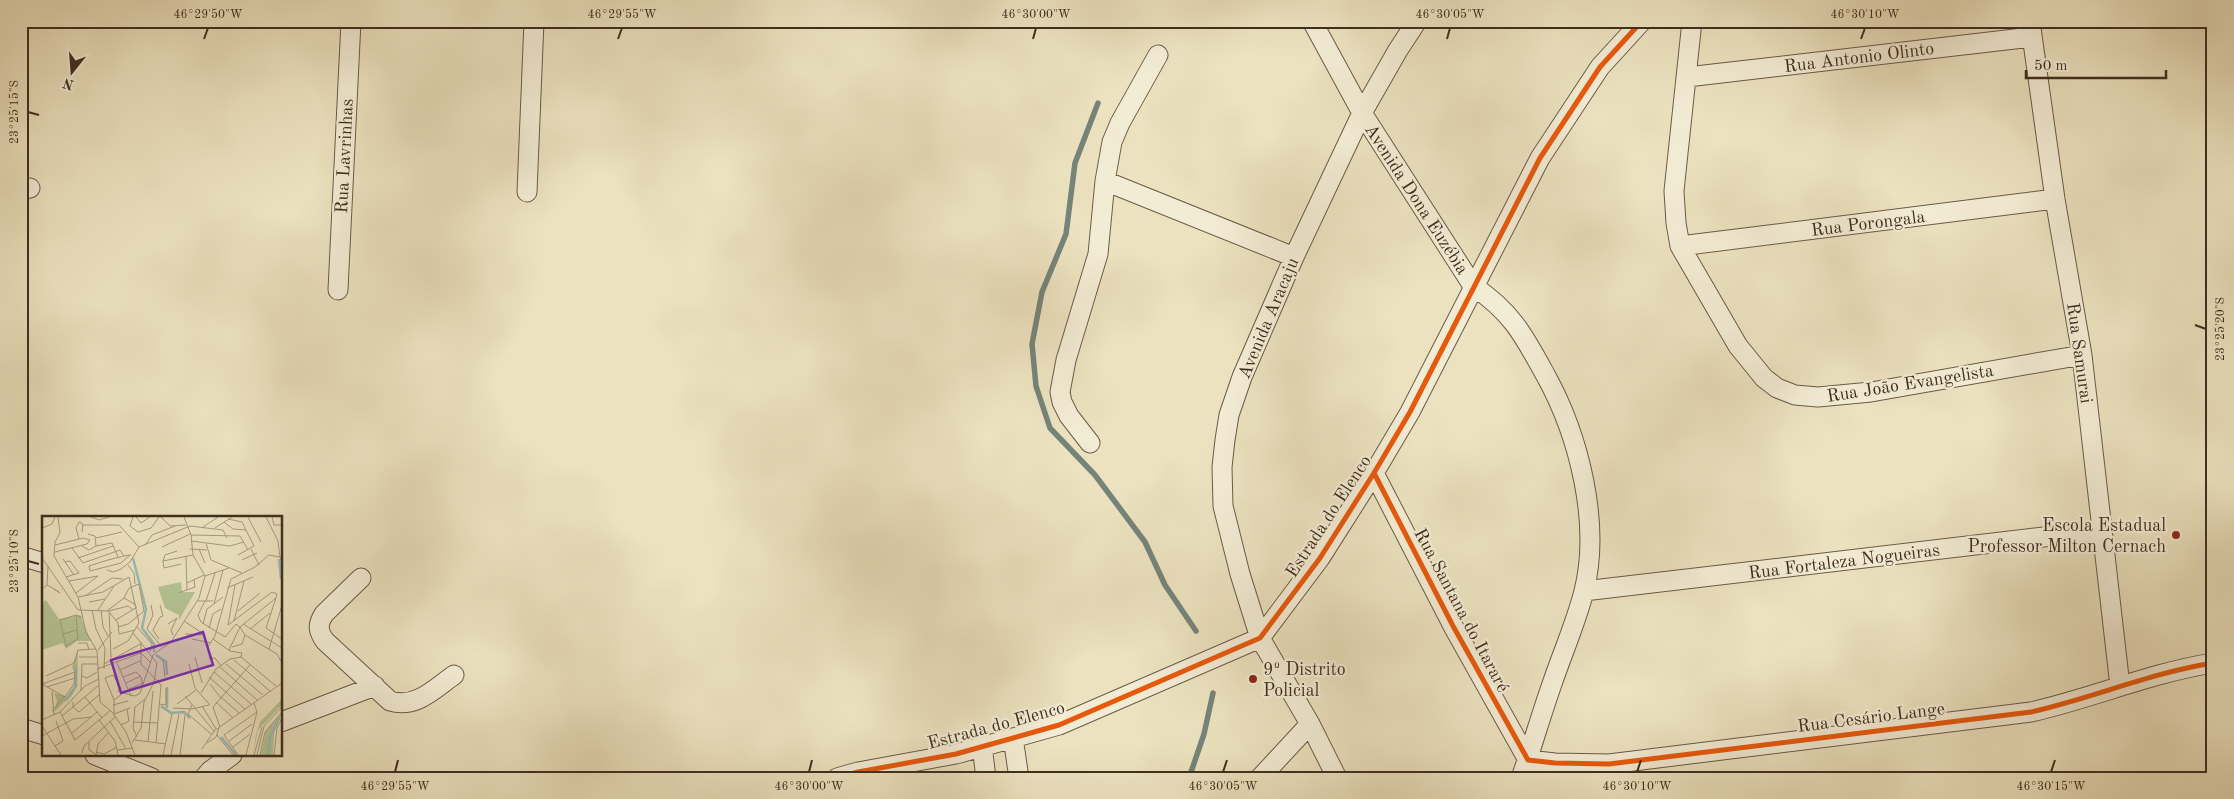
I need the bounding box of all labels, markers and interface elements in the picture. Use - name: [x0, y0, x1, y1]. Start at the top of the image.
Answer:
- text: 46°29'50"W: [173, 8, 243, 21]
- text: 46°29'55"W: [587, 8, 657, 21]
- text: 46°30'05"W: [1415, 8, 1485, 21]
- text: 46°30'00"W: [1001, 9, 1071, 21]
- text: 46°30'10"W: [1830, 9, 1900, 21]
- street label: Rua Antonio Olinto: [1783, 40, 1935, 76]
- north arrow: [48, 48, 98, 98]
- scale bar: [2026, 48, 2166, 80]
- text: 50 m: [2034, 59, 2068, 74]
- text: N: [61, 75, 76, 92]
- text: 23°25'15"S: [8, 80, 21, 144]
- street label: Rua Lavrinhas: [333, 98, 357, 214]
- street label: Avenida Dona Euzébia: [1361, 121, 1471, 278]
- street label: Rua Porongala: [1810, 208, 1926, 240]
- street label: Avenida Aracaju: [1235, 255, 1303, 382]
- text: 23°25'20"S: [2214, 297, 2227, 361]
- street label: Rua Samurai: [2063, 302, 2095, 405]
- street label: Rua João Evangelista: [1825, 362, 1995, 406]
- street label: Estrada do Elenco: [1283, 452, 1375, 581]
- inset map: [42, 516, 282, 756]
- place label: Escola Estadual Professor Milton Cernach: [1967, 517, 2166, 556]
- street label: Rua Santana do Itararé: [1410, 526, 1512, 695]
- text: 23°25'10"S: [8, 529, 21, 593]
- marker: Escola Estadual Professor Milton Cernach: [2170, 529, 2182, 541]
- street label: Rua Fortaleza Nogueiras: [1747, 541, 1941, 583]
- place label: 9º Distrito Policial: [1263, 661, 1346, 700]
- marker: 9º Distrito Policial: [1247, 673, 1259, 685]
- street label: Estrada do Elenco: [926, 699, 1067, 753]
- street label: Rua Cesário Lange: [1796, 700, 1946, 736]
- text: 46°29'55"W: [360, 780, 430, 793]
- text: 46°30'05"W: [1188, 780, 1258, 793]
- text: 46°30'15"W: [2016, 780, 2086, 793]
- text: 46°30'00"W: [774, 781, 844, 793]
- text: 46°30'10"W: [1602, 781, 1672, 793]

